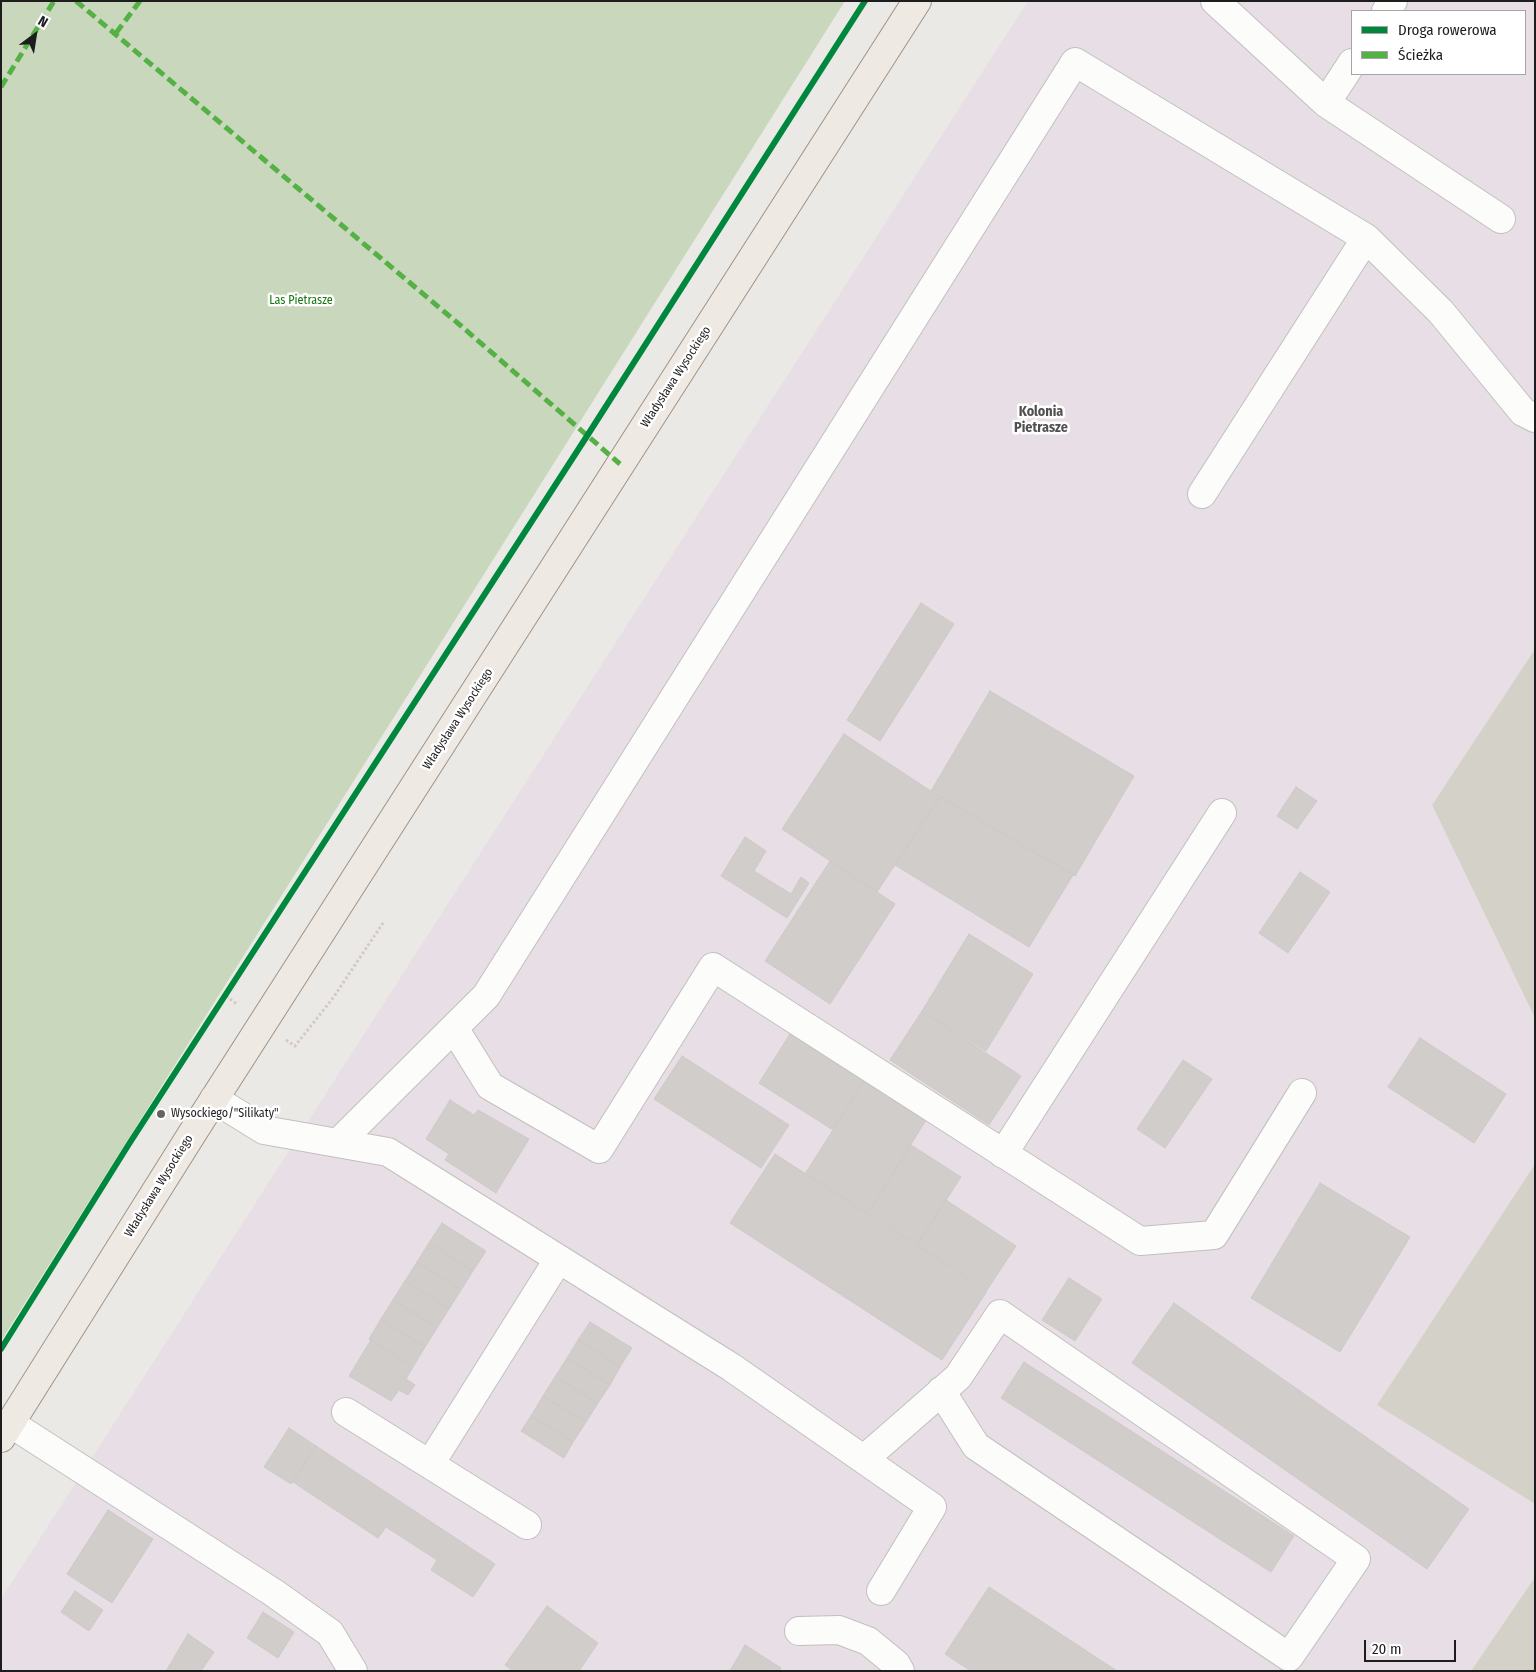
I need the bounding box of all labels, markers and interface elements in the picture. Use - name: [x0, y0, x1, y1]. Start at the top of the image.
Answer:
- north arrow: [10, 10, 60, 60]
- legend: [1351, 10, 1526, 75]
- text: N: [35, 12, 51, 31]
- text: Droga rowerowa: [1398, 21, 1497, 39]
- text: Ścieżka: [1398, 46, 1443, 64]
- park label: Las Pietrasze: [269, 294, 333, 308]
- street label: Władysława Wysockiego: [638, 324, 714, 430]
- district label: Kolonia Pietrasze: [1014, 404, 1068, 437]
- street label: Władysława Wysockiego: [420, 666, 496, 772]
- place label: Wysockiego/"Silikaty": [171, 1107, 279, 1121]
- marker: Wysockiego/"Silikaty": [155, 1108, 167, 1120]
- street label: Władysława Wysockiego: [122, 1132, 196, 1240]
- scale bar: [1366, 1630, 1458, 1662]
- text: 20 m: [1372, 1640, 1402, 1658]

